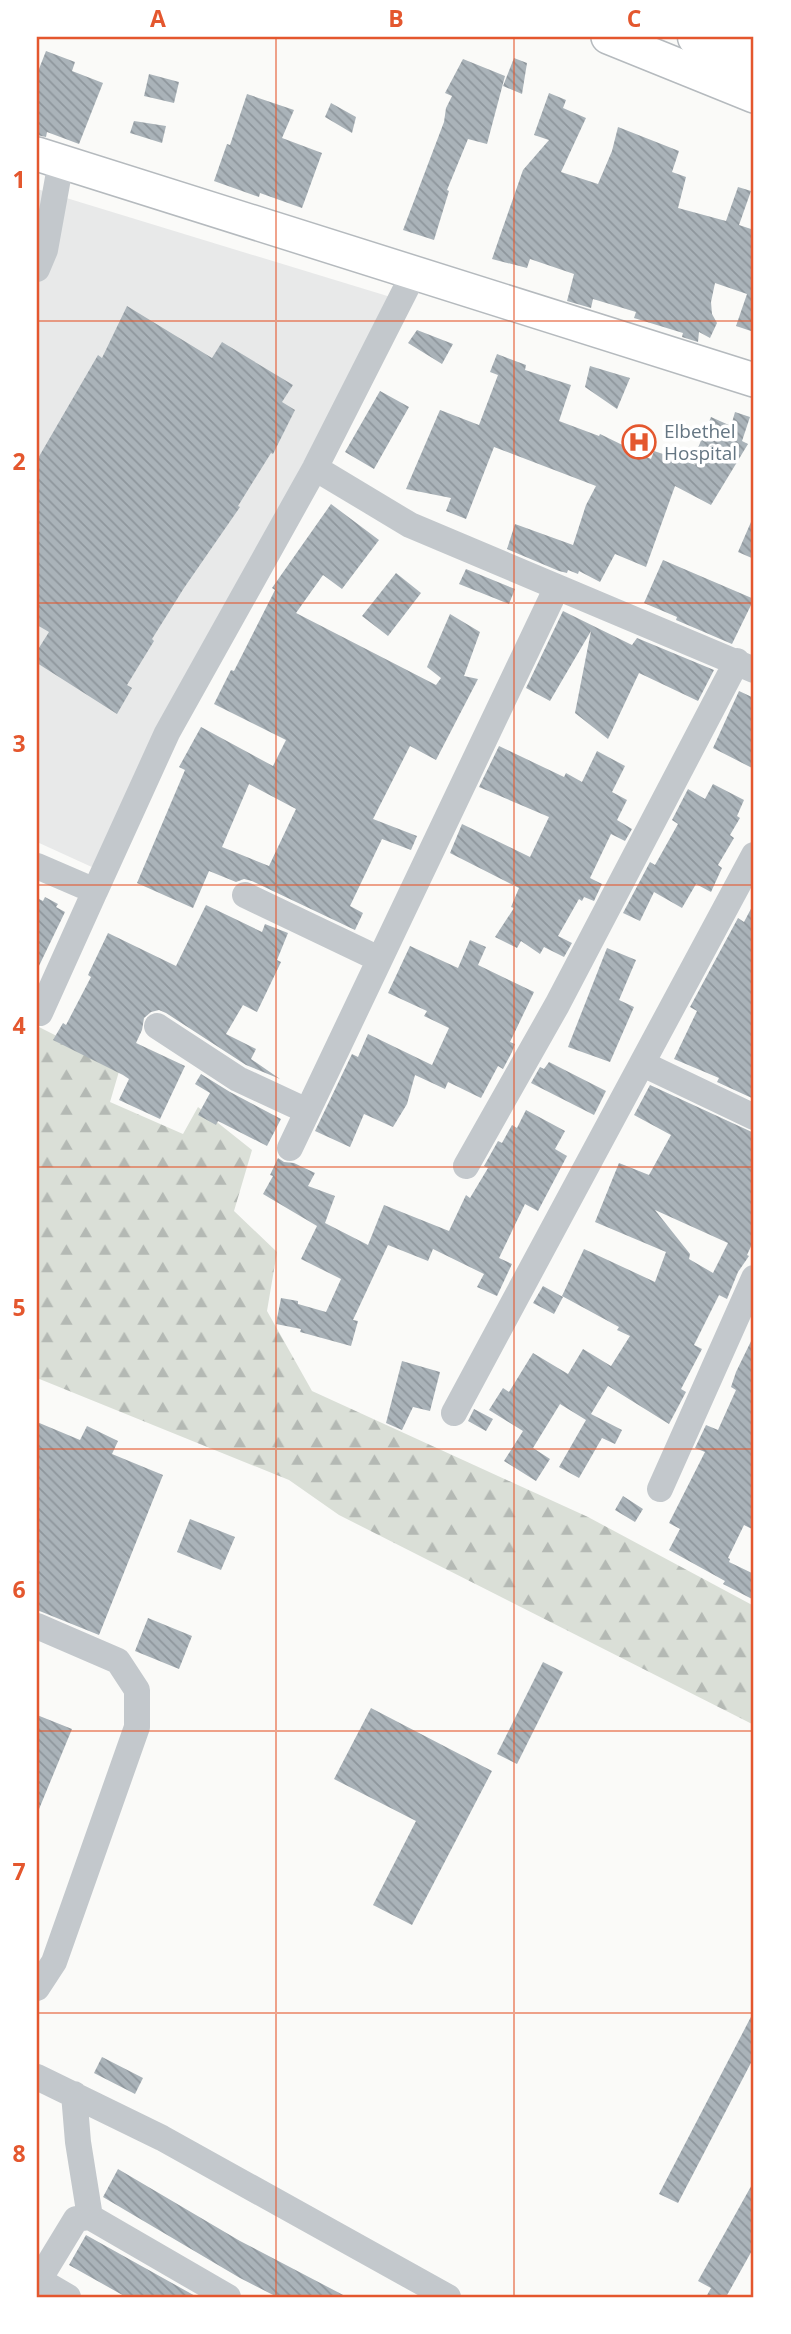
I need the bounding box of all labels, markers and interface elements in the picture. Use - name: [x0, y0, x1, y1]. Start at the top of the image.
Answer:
- text: A: [150, 2, 166, 34]
- text: B: [388, 2, 404, 34]
- text: C: [627, 2, 641, 34]
- text: 1: [12, 163, 26, 195]
- place label: Elbethel Hospital: [664, 418, 737, 466]
- hospital icon: Elbethel Hospital: [620, 423, 658, 461]
- text: 2: [12, 445, 26, 477]
- text: 3: [12, 727, 26, 759]
- text: 4: [12, 1009, 26, 1041]
- text: 5: [12, 1291, 26, 1323]
- text: 6: [12, 1573, 26, 1605]
- text: 7: [12, 1855, 26, 1887]
- text: 8: [12, 2137, 26, 2169]

